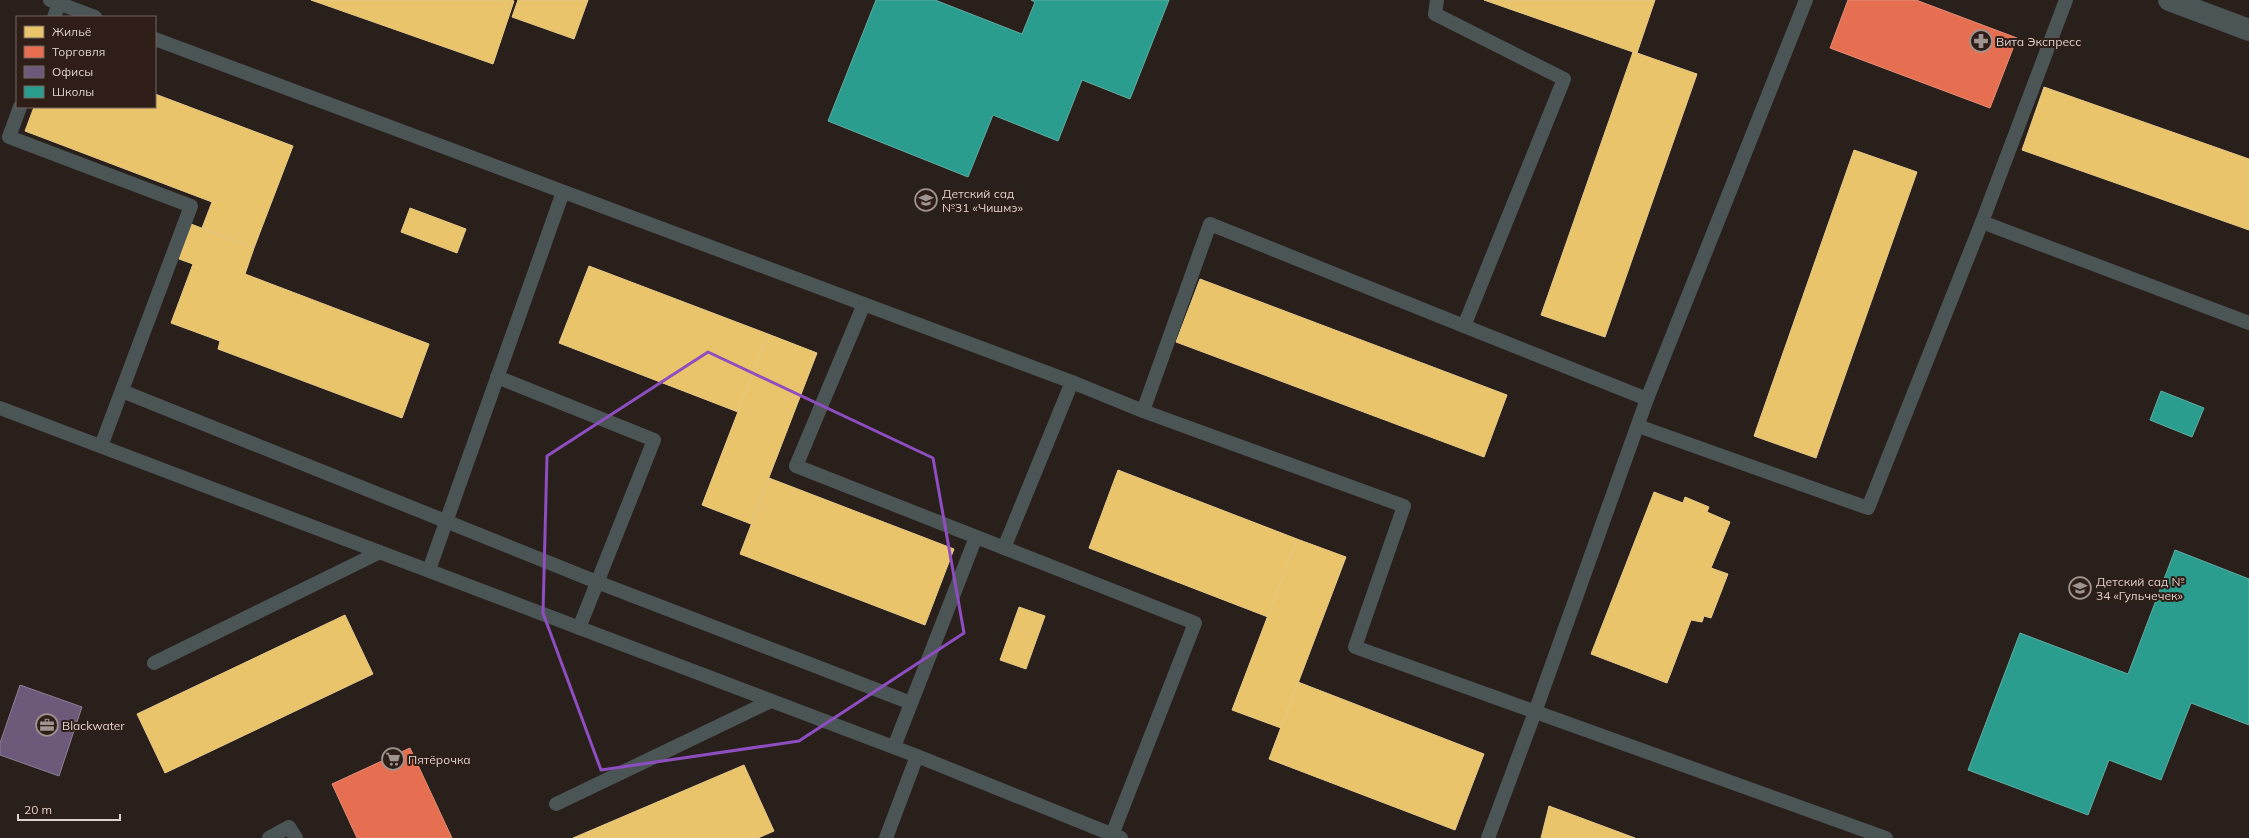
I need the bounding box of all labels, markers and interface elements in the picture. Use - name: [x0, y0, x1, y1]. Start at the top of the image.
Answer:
- legend: [16, 16, 156, 108]
- text: Жильё: [52, 24, 92, 39]
- pharmacy icon: Вита Экспресс: [1968, 28, 1994, 54]
- place label: Вита Экспресс: [1996, 34, 2081, 49]
- text: Торговля: [52, 44, 105, 59]
- text: Офисы: [52, 64, 93, 79]
- text: Школы: [52, 84, 94, 99]
- place label: Детский сад №31 «Чишмэ»: [942, 186, 1024, 215]
- school or university icon: Детский сад №31 «Чишмэ»: [913, 187, 939, 213]
- place label: Детский сад № 34 «Гульчечек»: [2096, 574, 2184, 603]
- school or university icon: Детский сад № 34 «Гульчечек»: [2067, 575, 2093, 601]
- office icon: Blackwater: [34, 712, 60, 738]
- place label: Blackwater: [62, 718, 125, 733]
- supermarket icon: Пятёрочка: [380, 746, 406, 772]
- place label: Пятёрочка: [408, 752, 471, 767]
- scale bar: [18, 796, 120, 822]
- text: 20 m: [24, 802, 52, 817]

